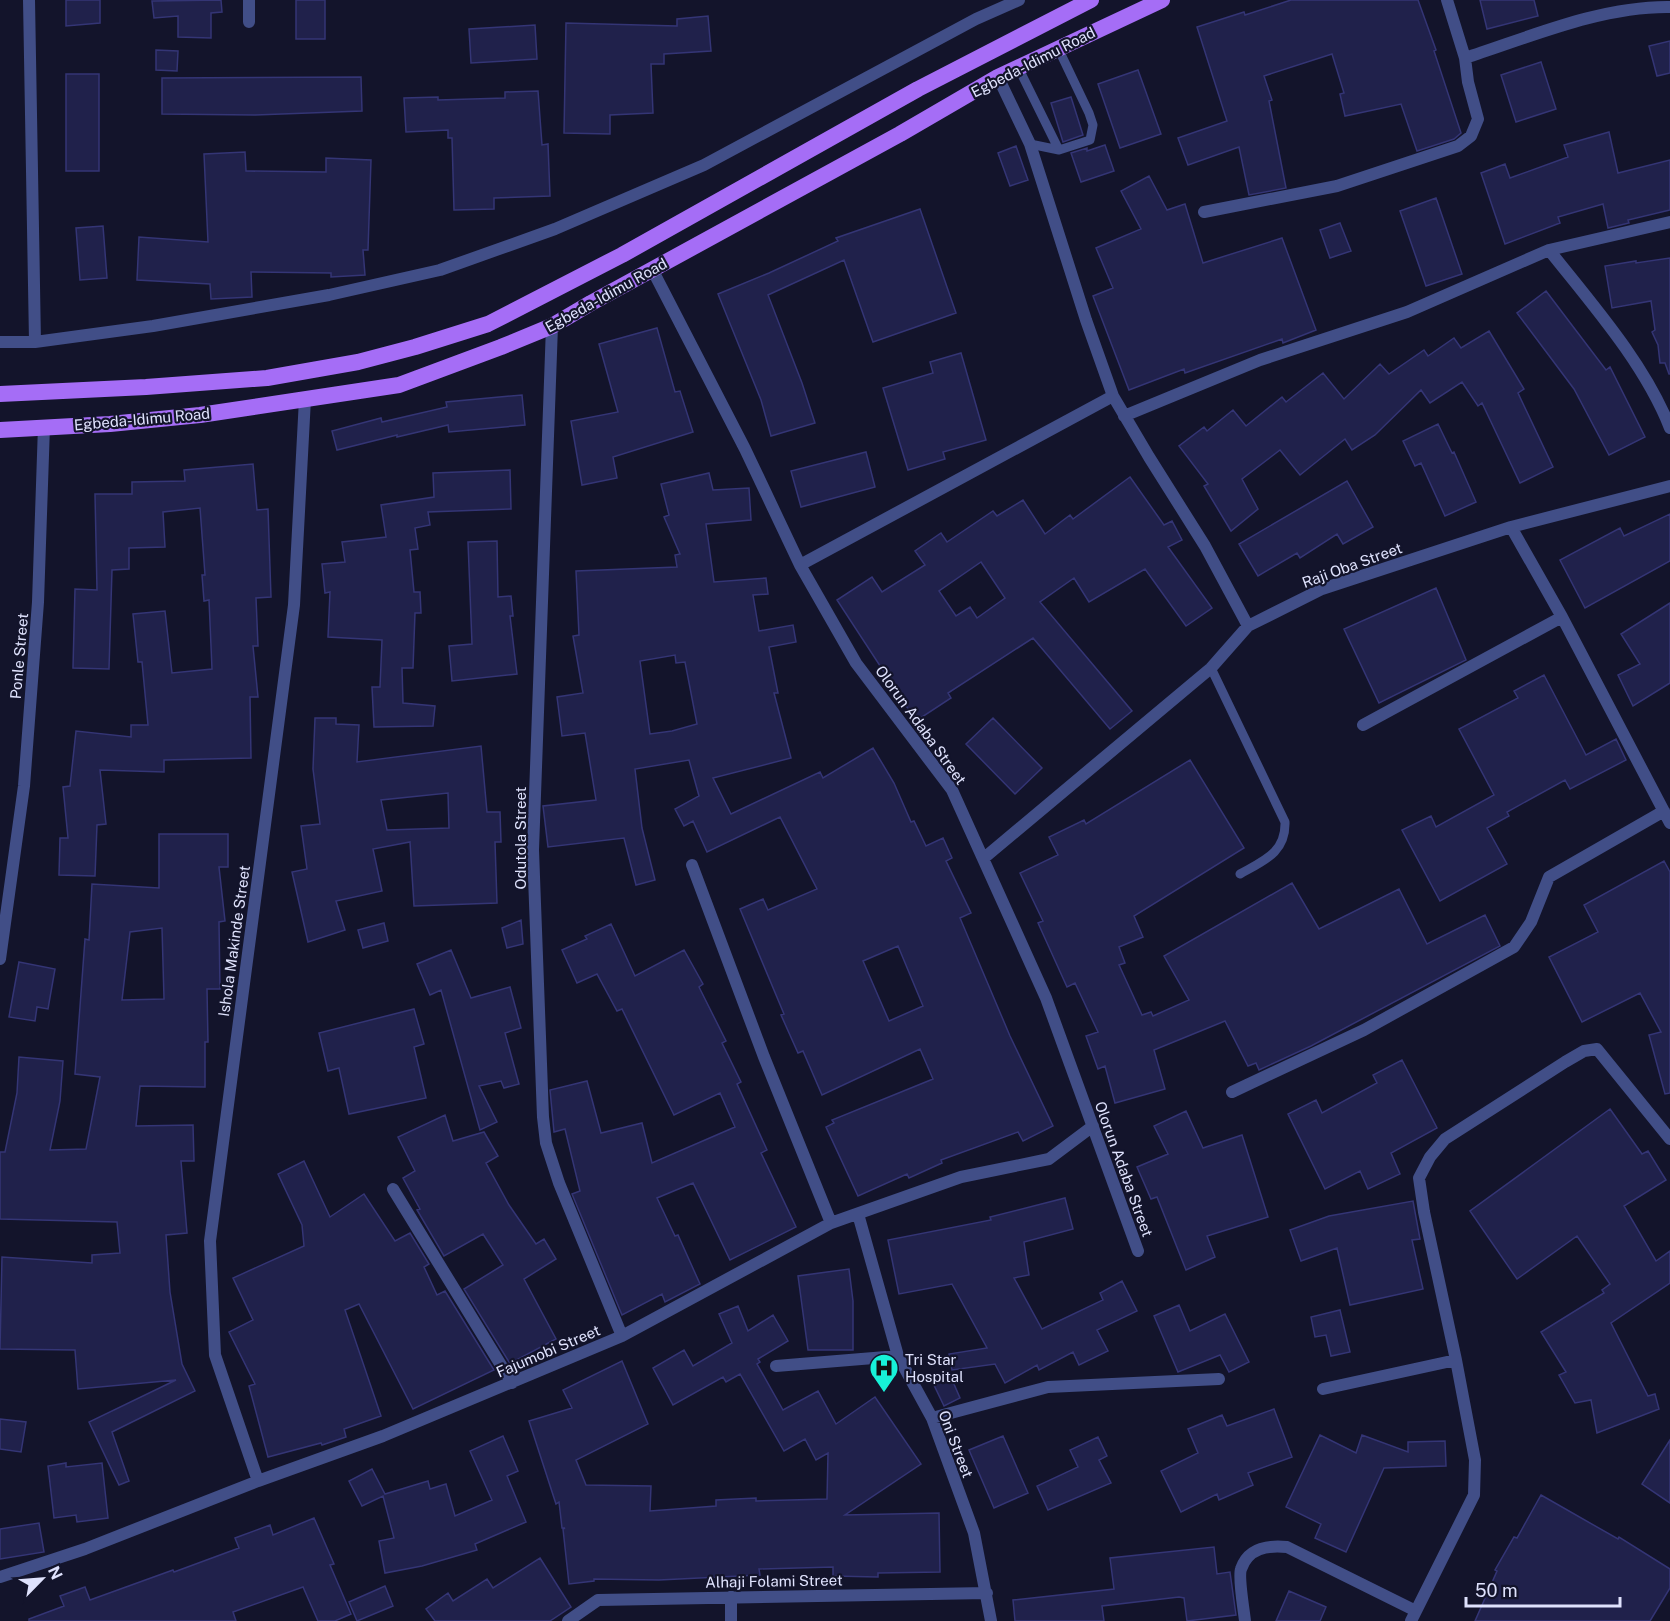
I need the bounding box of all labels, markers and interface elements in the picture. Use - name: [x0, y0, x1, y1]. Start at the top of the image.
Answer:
- street label: Egbeda-Idimu Road: [968, 23, 1098, 101]
- street label: Egbeda-Idimu Road: [542, 254, 670, 336]
- street label: Egbeda-Idimu Road: [73, 405, 211, 433]
- street label: Raji Oba Street: [1300, 539, 1404, 591]
- street label: Ponle Street: [7, 612, 31, 700]
- street label: Olorun Adaba Street: [872, 662, 970, 788]
- street label: Odutola Street: [512, 786, 529, 889]
- street label: Ishola Makinde Street: [215, 864, 253, 1018]
- street label: Olorun Adaba Street: [1092, 1099, 1156, 1239]
- street label: Fajumobi Street: [493, 1321, 603, 1381]
- place label: Tri Star Hospital: [905, 1351, 964, 1385]
- hospital icon: Tri Star Hospital: [868, 1352, 900, 1394]
- street label: Oni Street: [935, 1408, 977, 1480]
- north arrow: [12, 1549, 72, 1609]
- text: N: [44, 1563, 66, 1583]
- scale bar: [1466, 1570, 1620, 1608]
- street label: Alhaji Folami Street: [705, 1571, 843, 1591]
- text: 50 m: [1475, 1580, 1518, 1601]

